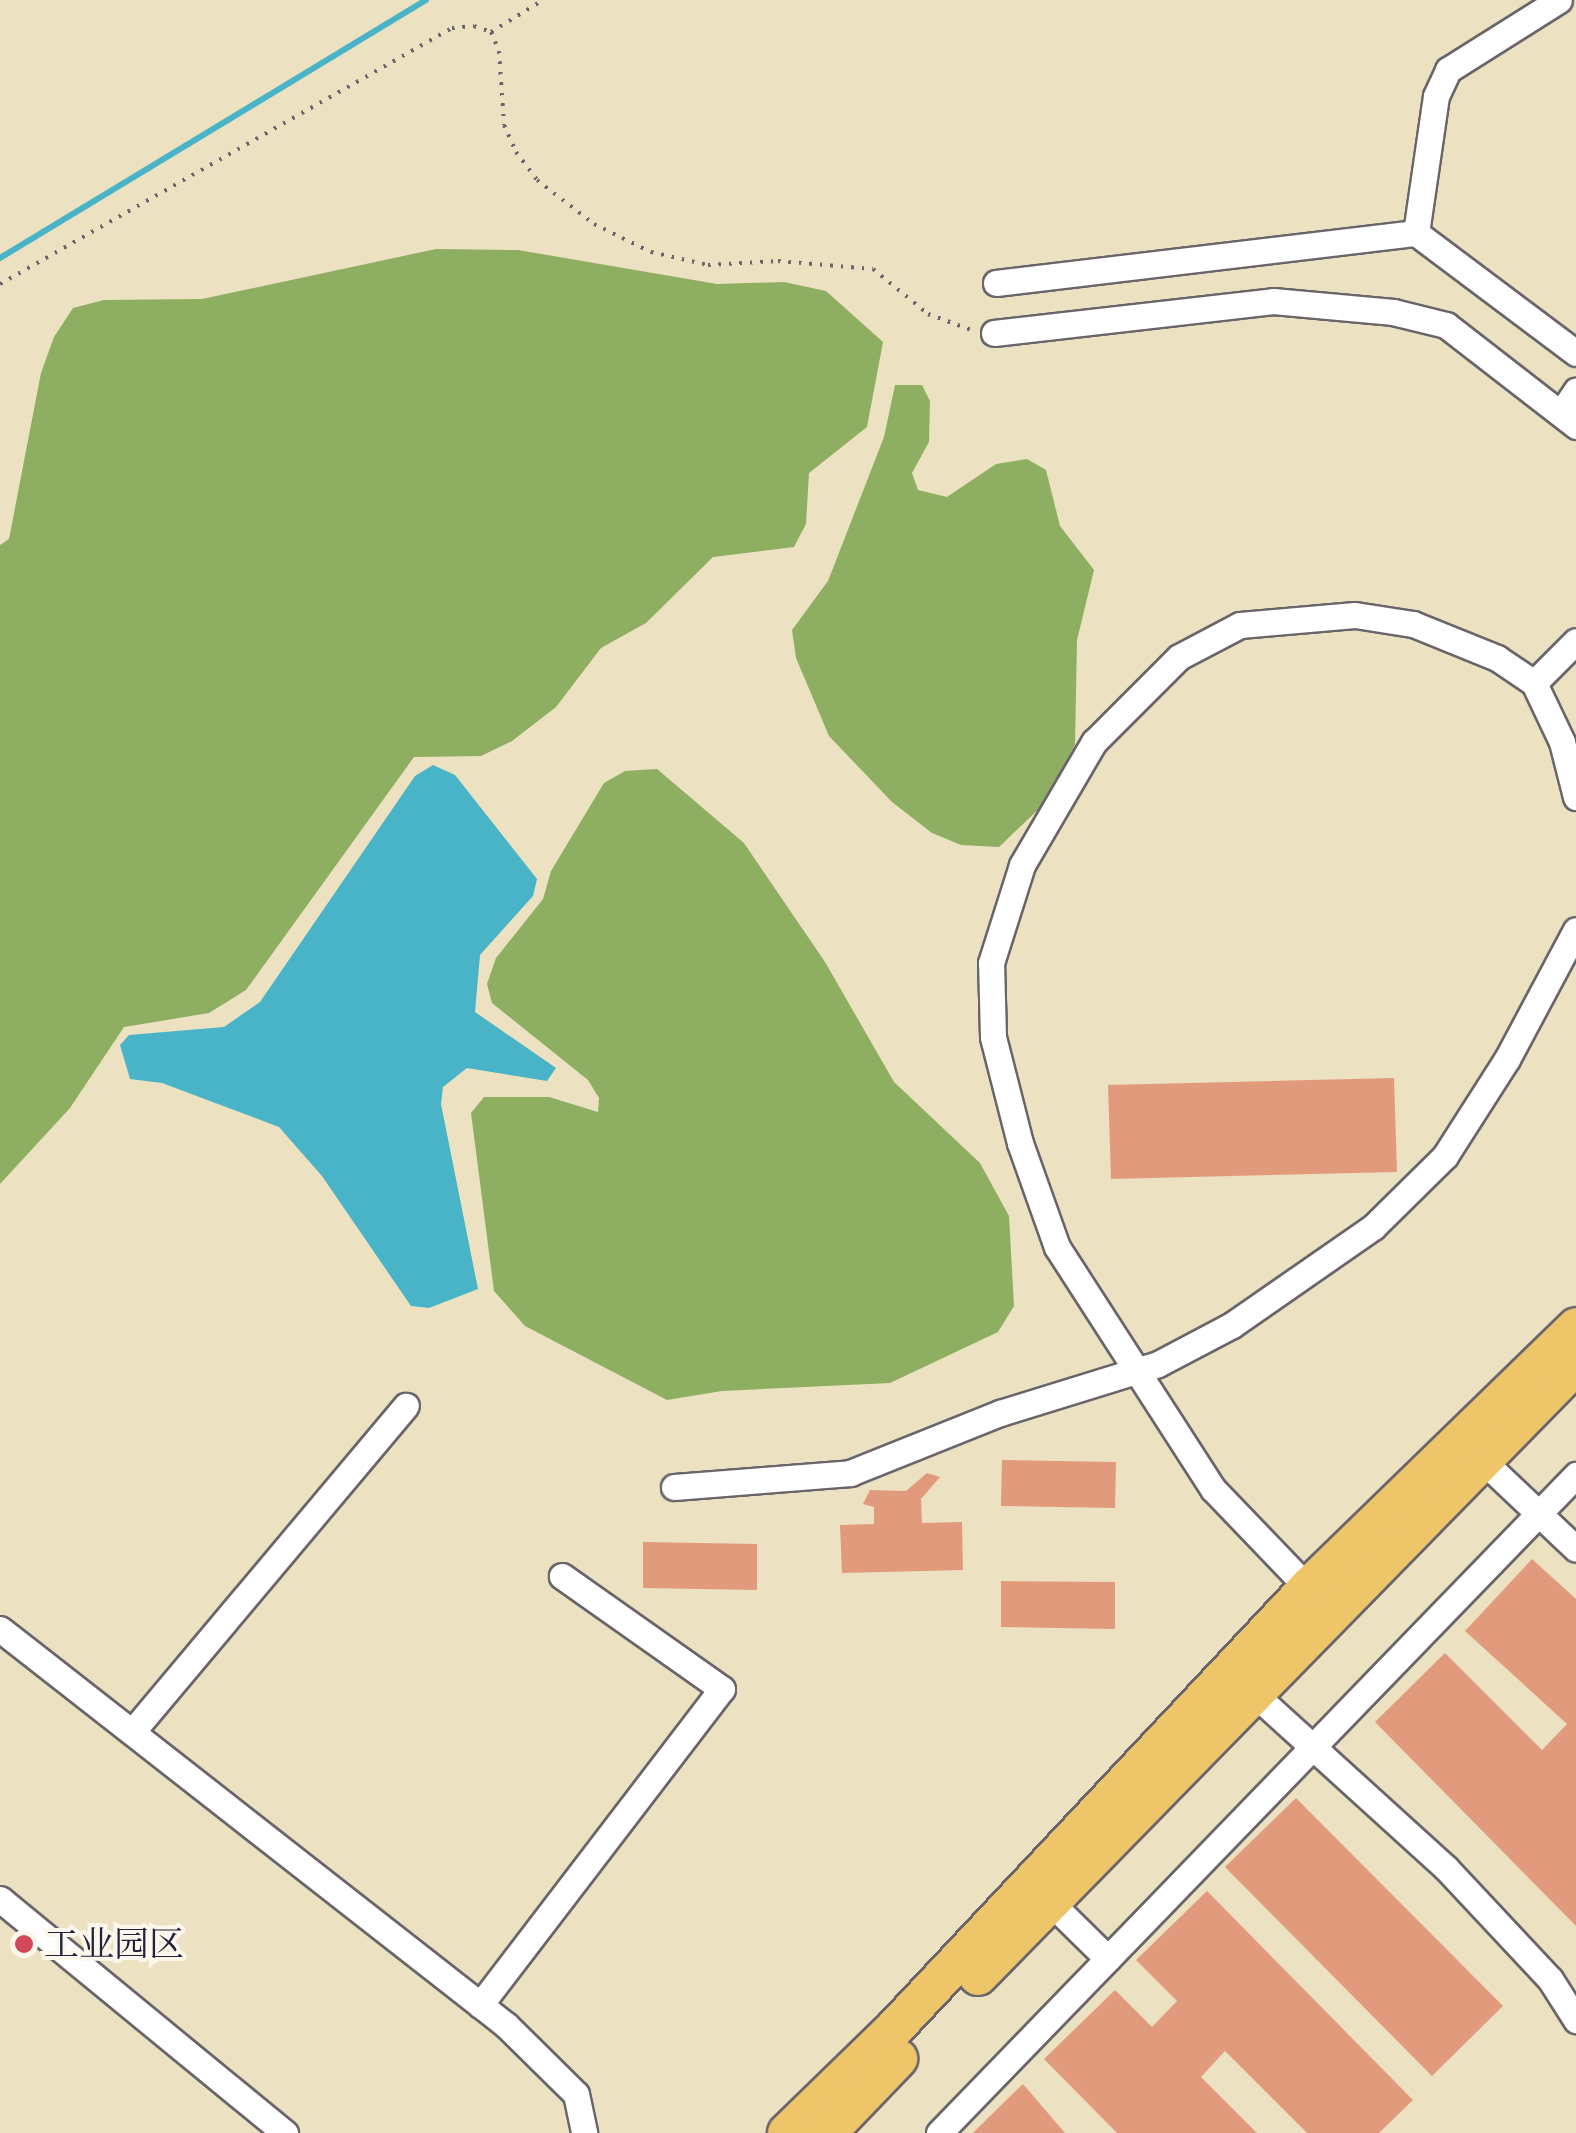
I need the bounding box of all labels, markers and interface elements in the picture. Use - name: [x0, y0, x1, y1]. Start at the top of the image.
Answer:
- place label: 工业园区: [44, 1923, 184, 1965]
- marker: 工业园区: [13, 1933, 35, 1955]

